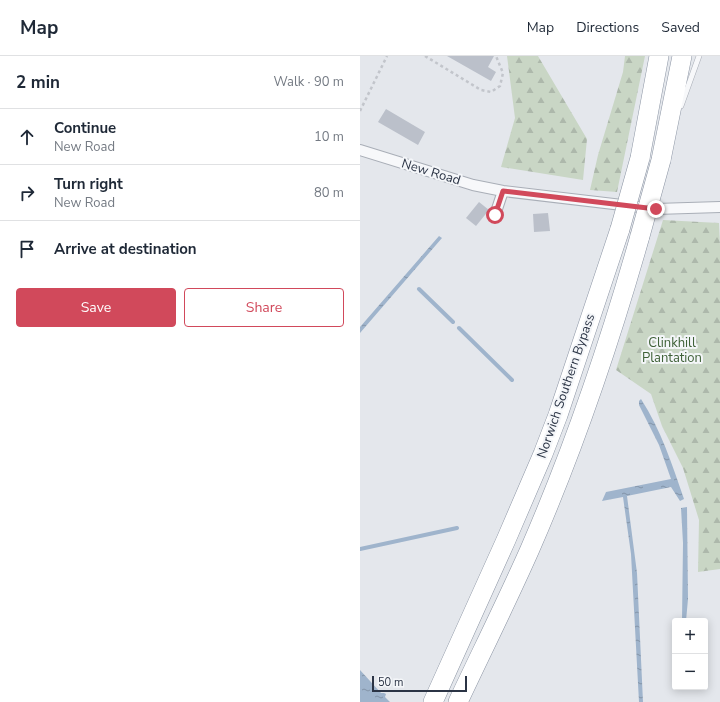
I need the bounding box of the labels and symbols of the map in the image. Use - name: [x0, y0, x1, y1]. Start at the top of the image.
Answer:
- street label: New Road: [399, 154, 463, 190]
- route end: [647, 200, 665, 218]
- route start: [486, 206, 504, 224]
- street label: Norwich Southern Bypass: [533, 311, 599, 461]
- park label: Clinkhill Plantation: [642, 334, 702, 367]
- scale bar: [372, 674, 467, 693]

